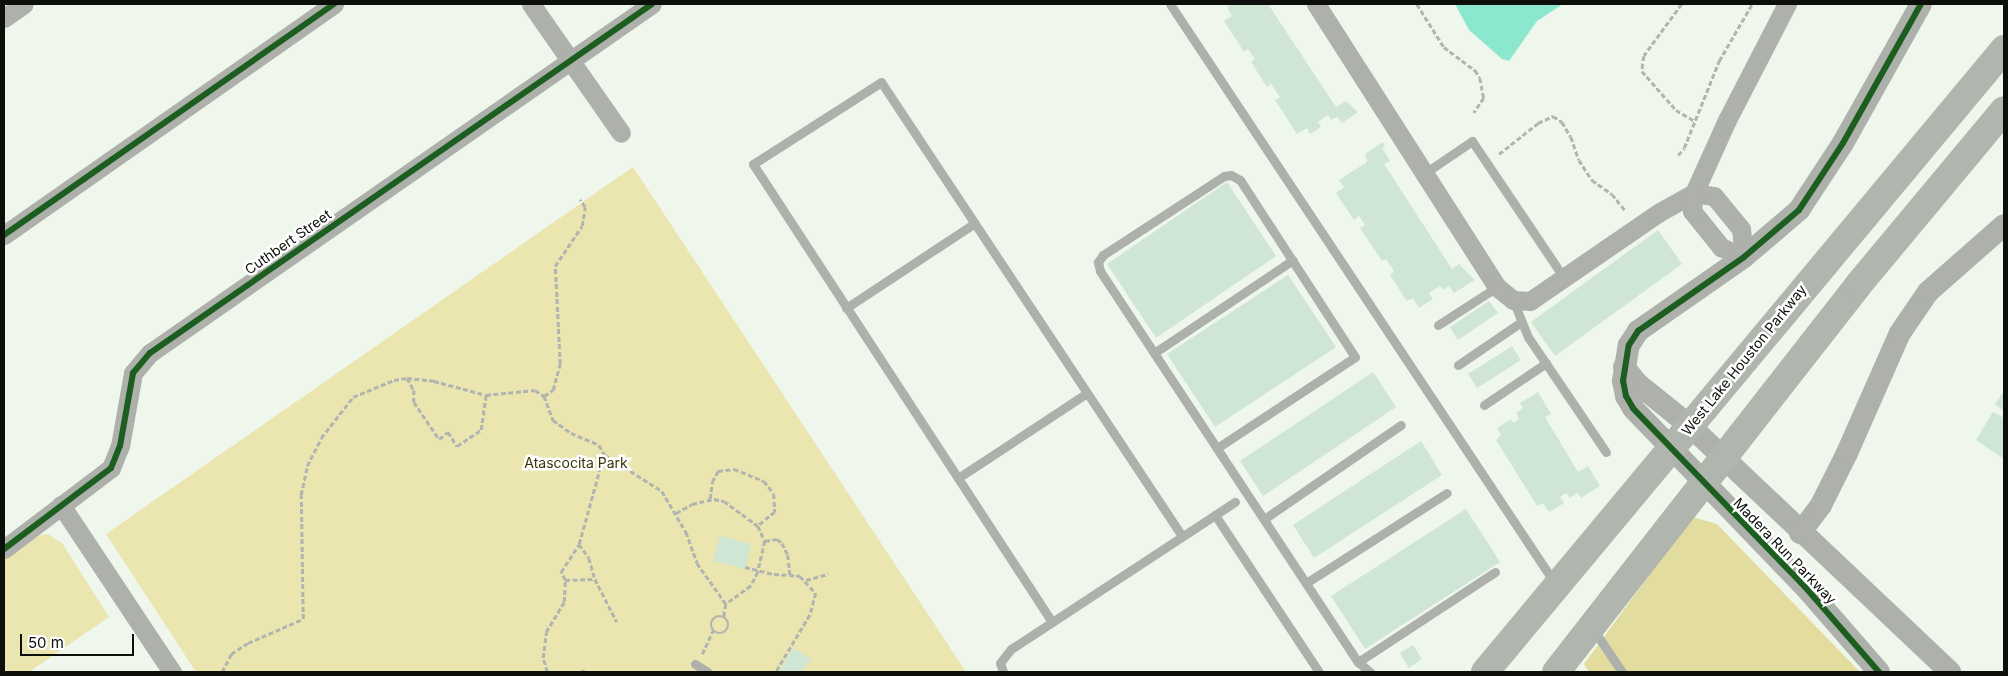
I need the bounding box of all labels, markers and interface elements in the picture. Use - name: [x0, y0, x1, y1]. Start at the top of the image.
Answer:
- street label: Cuthbert Street: [242, 206, 334, 278]
- street label: West Lake Houston Parkway: [1678, 281, 1810, 439]
- park label: Atascocita Park: [524, 455, 628, 471]
- street label: Madera Run Parkway: [1730, 495, 1840, 607]
- scale bar: [22, 624, 136, 656]
- text: 50 m: [28, 633, 64, 652]

